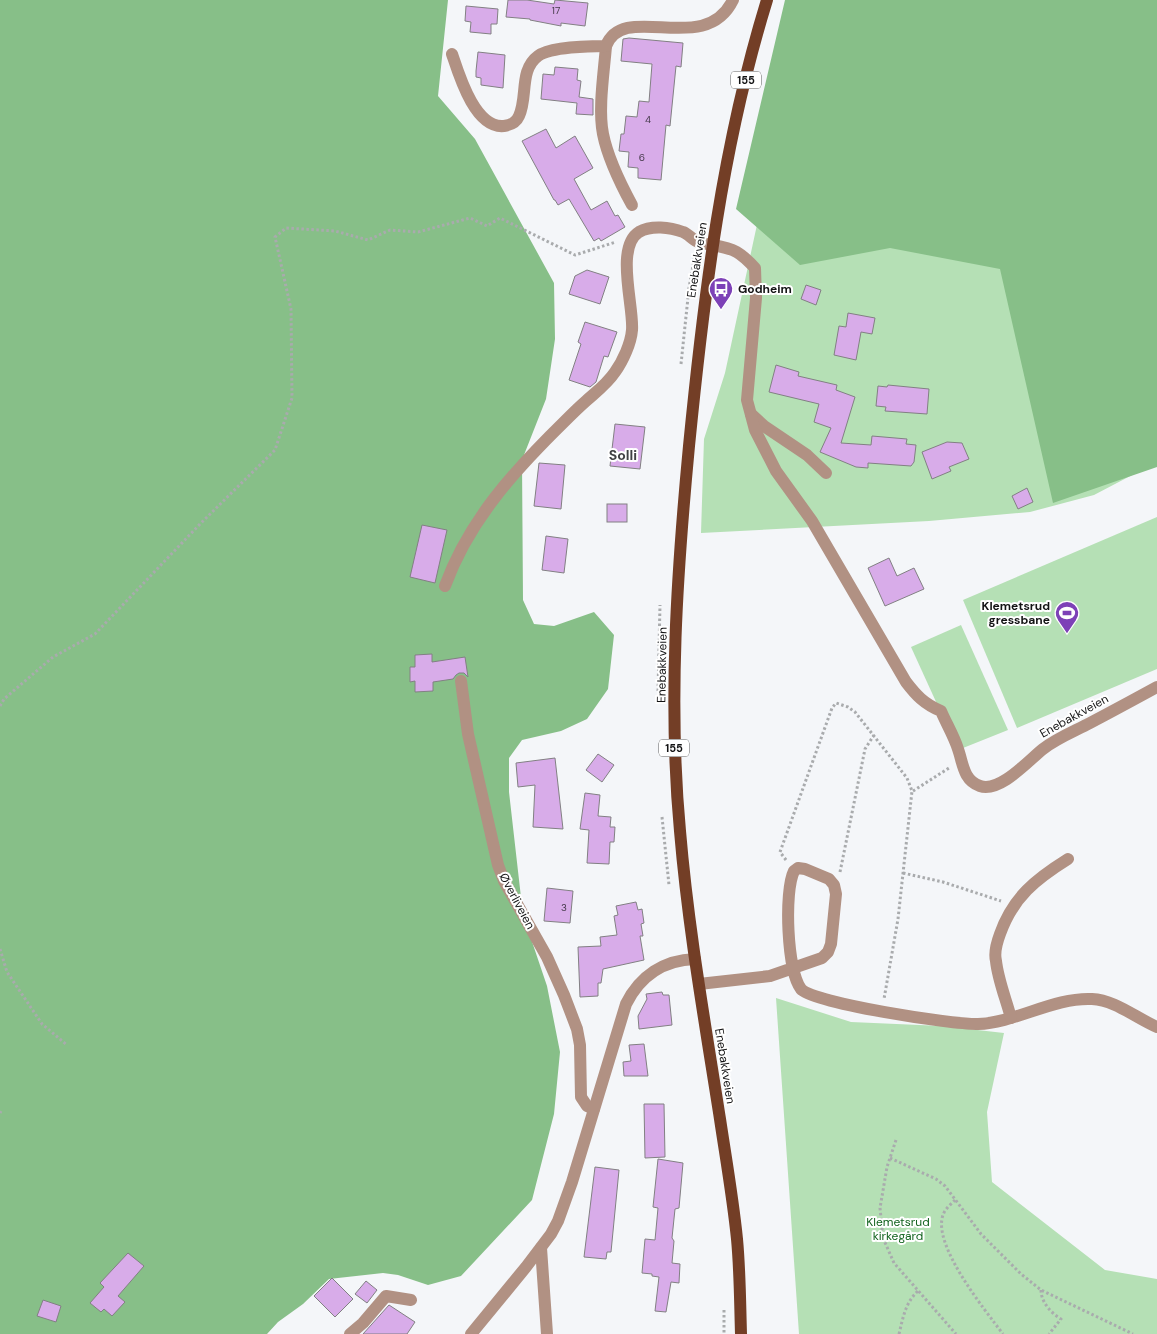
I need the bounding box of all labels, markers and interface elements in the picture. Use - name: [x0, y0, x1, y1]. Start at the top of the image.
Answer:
- house number: 17: [552, 4, 560, 17]
- road number: 155: [731, 72, 761, 88]
- house number: 4: [645, 113, 651, 126]
- house number: 6: [639, 151, 645, 164]
- street label: Enebakkveien: [683, 221, 711, 299]
- bus stop icon: Godheim: [708, 276, 734, 310]
- place label: Godheim: [738, 281, 792, 297]
- district label: Solli: [609, 446, 637, 464]
- place label: Klemetsrud gressbane: [982, 598, 1050, 628]
- sports icon: Klemetsrud gressbane: [1054, 600, 1080, 634]
- street label: Enebakkveien: [653, 627, 671, 703]
- street label: Enebakkveien: [1037, 691, 1111, 741]
- road number: 155: [659, 740, 689, 756]
- street label: Øverliveien: [495, 870, 539, 932]
- house number: 3: [561, 901, 567, 914]
- street label: Enebakkveien: [711, 1027, 739, 1105]
- park label: Klemetsrud kirkegård: [866, 1214, 930, 1244]

